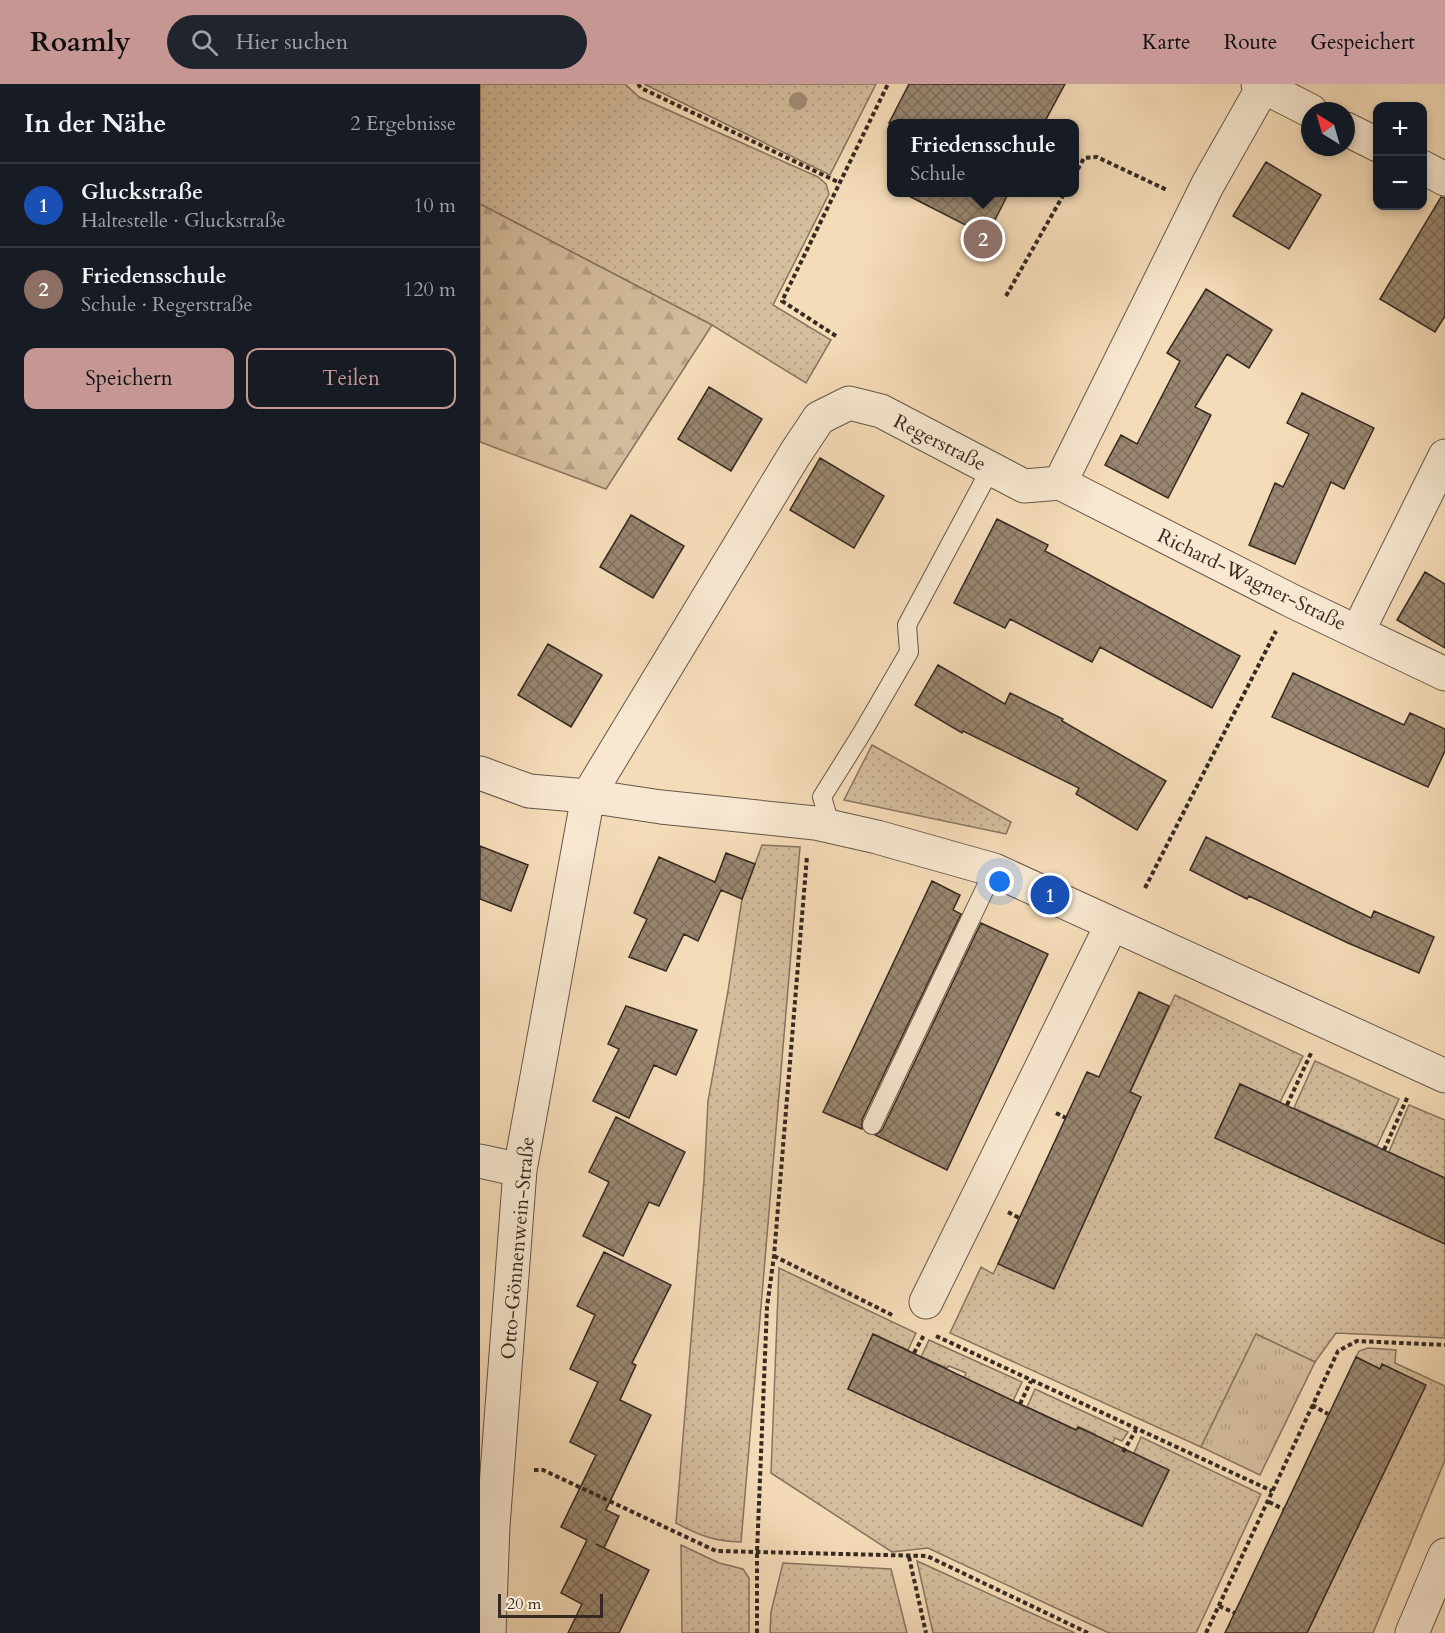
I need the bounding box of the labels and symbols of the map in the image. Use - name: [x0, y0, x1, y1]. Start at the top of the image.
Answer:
- north arrow: [1301, 102, 1355, 156]
- pin: 2: [964, 216, 1002, 262]
- street label: Regerstraße: [889, 408, 991, 477]
- street label: Richard-Wagner-Straße: [1153, 522, 1351, 637]
- your location: [985, 867, 1014, 896]
- pin: 1: [1030, 872, 1070, 918]
- street label: Otto-Gönnenwein-Straße: [494, 1135, 541, 1361]
- scale bar: [498, 1591, 603, 1618]

